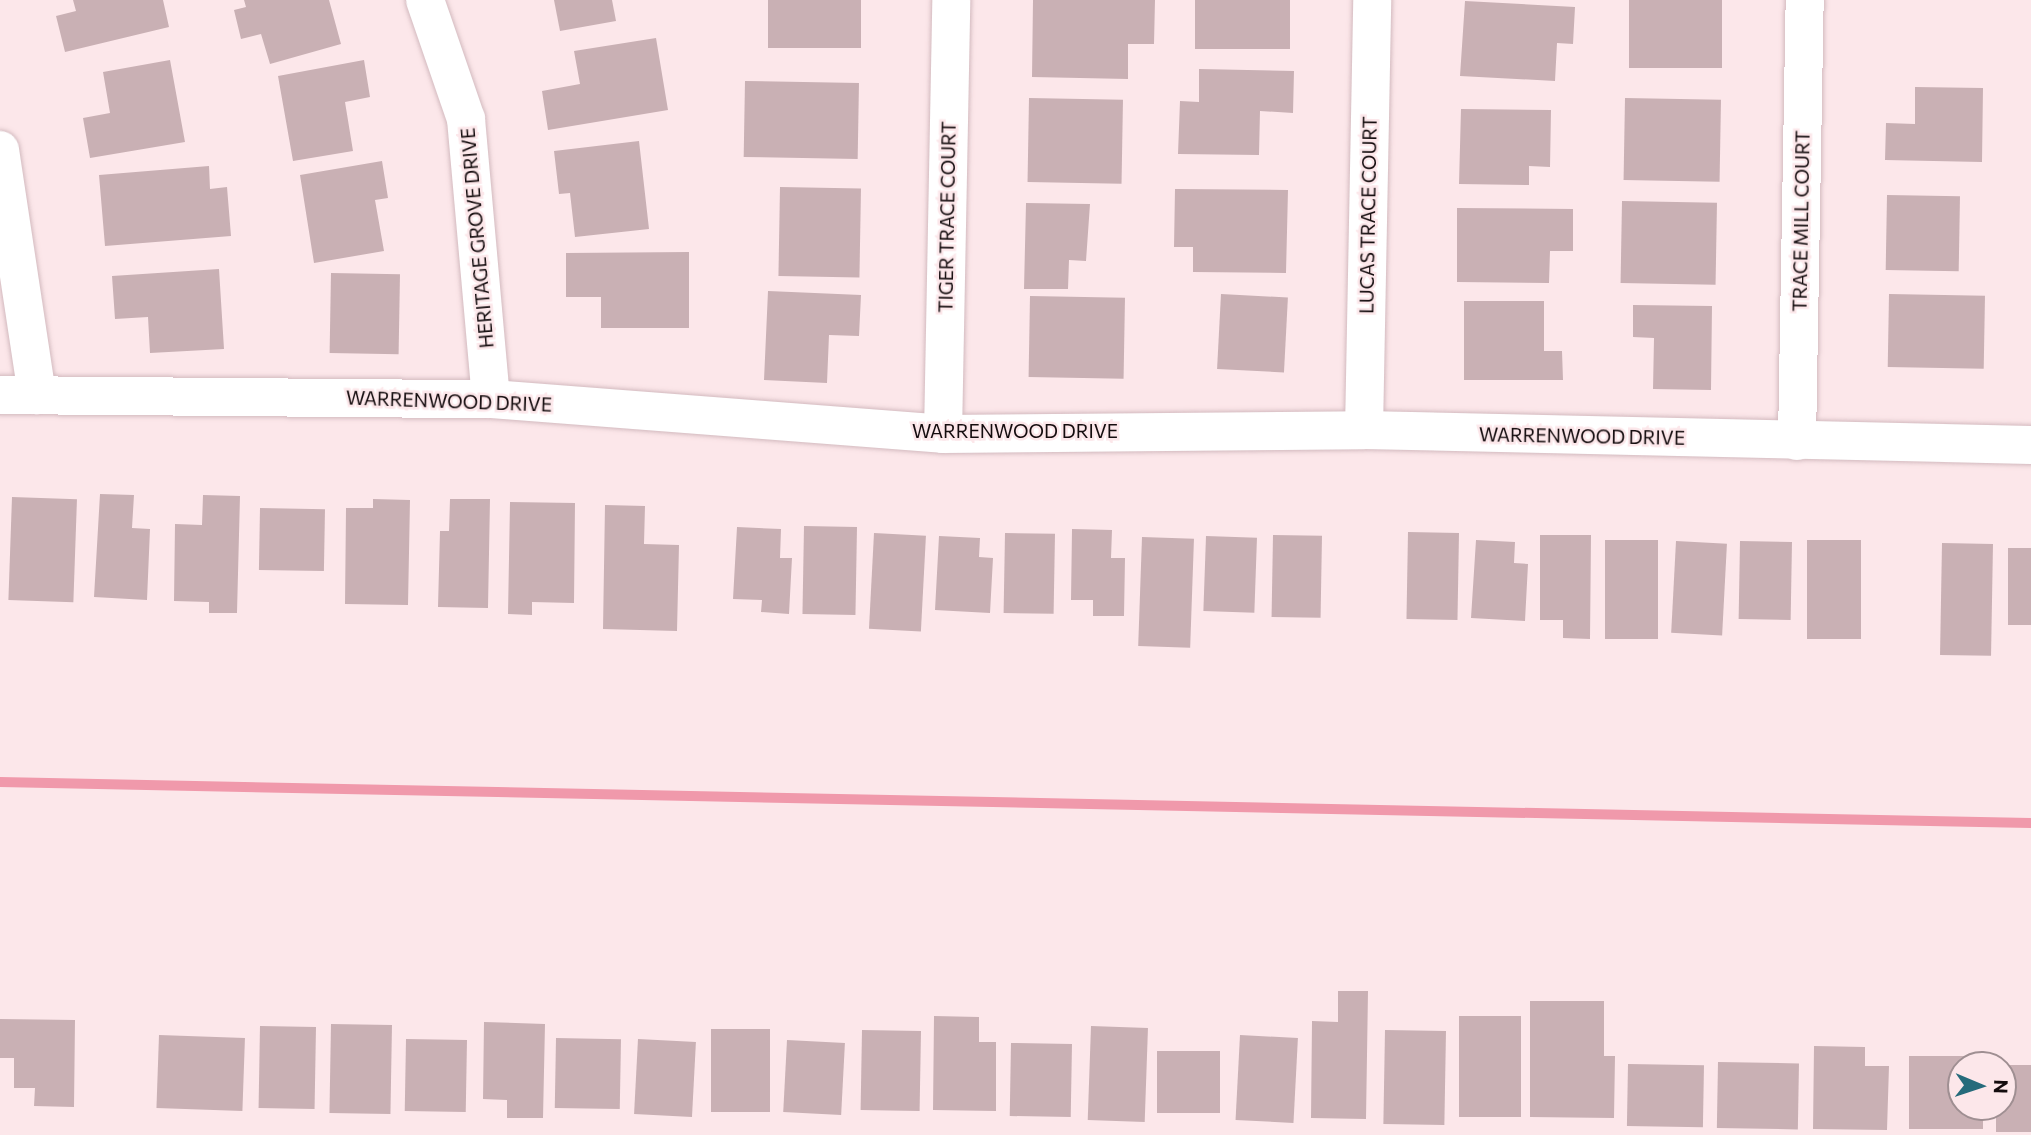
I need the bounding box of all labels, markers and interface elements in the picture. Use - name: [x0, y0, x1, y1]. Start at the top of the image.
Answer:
- street label: LUCAS TRACE COURT: [1355, 116, 1381, 314]
- street label: TIGER TRACE COURT: [934, 121, 960, 313]
- street label: HERITAGE GROVE DRIVE: [456, 127, 498, 349]
- street label: TRACE MILL COURT: [1788, 130, 1814, 312]
- street label: WARRENWOOD DRIVE: [346, 386, 552, 416]
- street label: WARRENWOOD DRIVE: [912, 420, 1118, 442]
- street label: WARRENWOOD DRIVE: [1479, 423, 1685, 449]
- north arrow: [1947, 1051, 2017, 1121]
- text: N: [1990, 1079, 2013, 1094]

